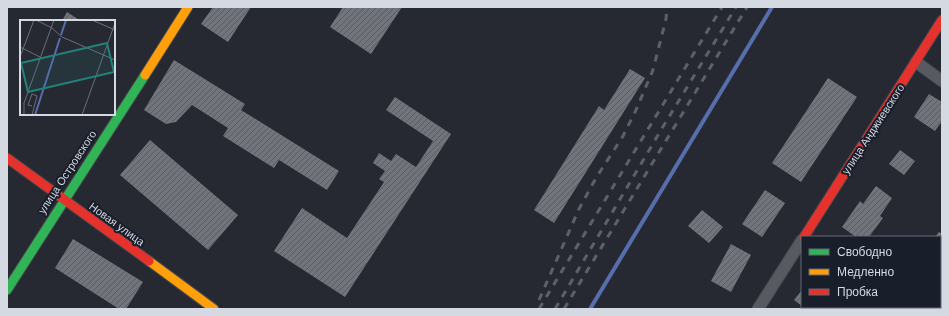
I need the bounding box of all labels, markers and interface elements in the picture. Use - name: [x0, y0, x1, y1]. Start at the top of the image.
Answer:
- inset map: [20, 20, 115, 115]
- street label: улица Анджиевского: [839, 82, 907, 176]
- street label: улица Островского: [36, 128, 98, 216]
- street label: Новая улица: [87, 200, 148, 249]
- legend: [801, 236, 941, 308]
- text: Свободно: [837, 245, 892, 259]
- text: Медленно: [837, 265, 894, 279]
- text: Пробка: [837, 285, 878, 299]

